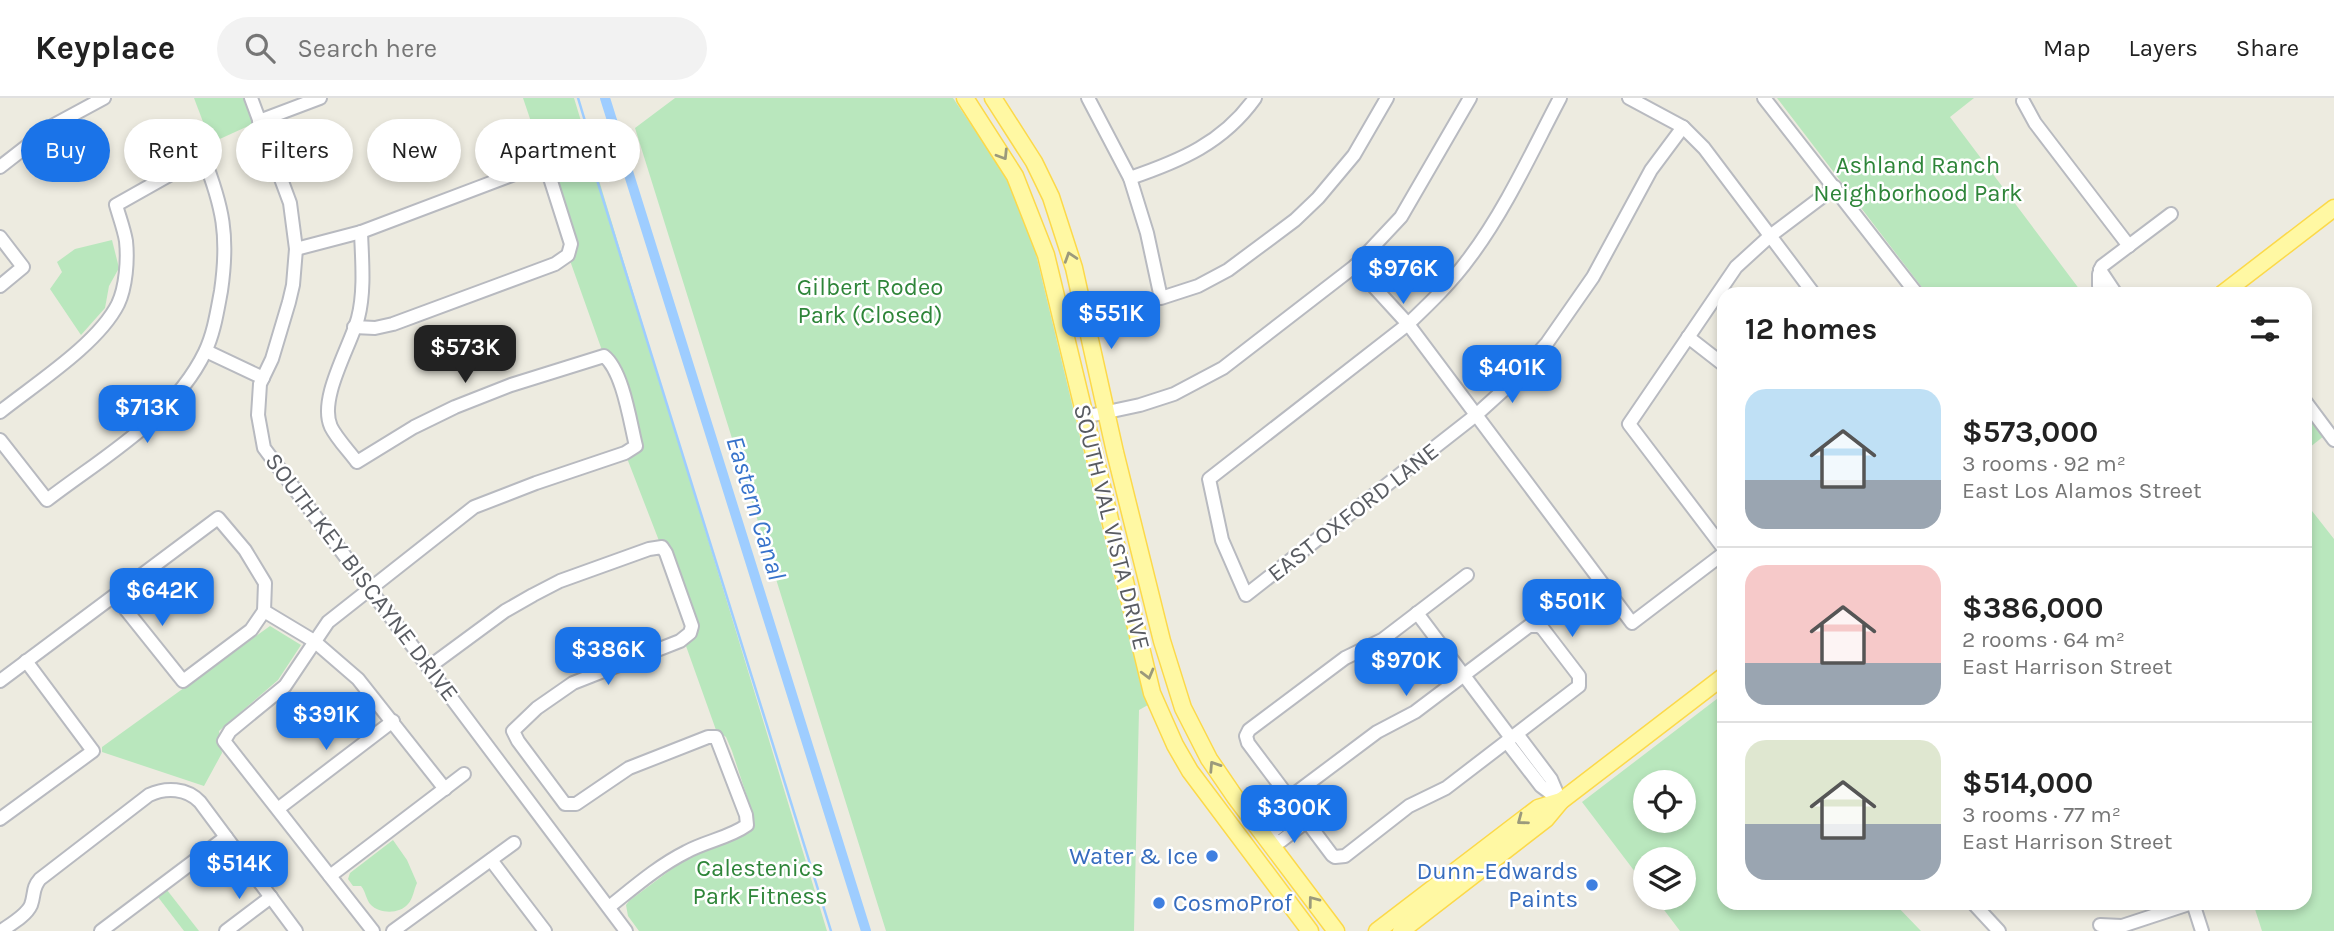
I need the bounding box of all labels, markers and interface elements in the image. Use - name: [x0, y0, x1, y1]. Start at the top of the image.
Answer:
- search box: [217, 17, 707, 80]
- text: Keyplace: [35, 29, 175, 67]
- icon: search: [241, 29, 279, 67]
- text: Search here: [297, 33, 437, 64]
- text: Map: [2043, 34, 2091, 62]
- text: Layers: [2129, 34, 2198, 62]
- text: Share: [2236, 34, 2299, 62]
- chip: Buy: [21, 119, 110, 182]
- chip: Rent: [124, 119, 222, 182]
- chip: Filters: [236, 119, 353, 182]
- chip: New: [367, 119, 461, 182]
- chip: Apartment: [475, 119, 640, 182]
- one-way arrow: [994, 147, 1007, 160]
- park label: Ashland Ranch Neighborhood Park: [1813, 151, 2023, 207]
- pin: $976K: [1354, 246, 1452, 306]
- one-way arrow: [1064, 251, 1078, 263]
- text: $976K: [1368, 255, 1438, 282]
- park label: Gilbert Rodeo Park (Closed): [797, 273, 943, 329]
- pin: $551K: [1062, 292, 1160, 351]
- text: $551K: [1078, 300, 1144, 327]
- icon: filters: [2246, 310, 2284, 348]
- text: 12 homes: [1745, 311, 1877, 347]
- pin: $573K: [416, 326, 514, 385]
- text: $573K: [430, 334, 500, 361]
- pin: $401K: [1463, 345, 1561, 405]
- text: $401K: [1478, 354, 1546, 381]
- pin: $713K: [98, 386, 196, 445]
- text: $713K: [115, 394, 179, 421]
- street label: SOUTH VAL VISTA DRIVE: [1068, 401, 1156, 653]
- text: $573,000: [1962, 414, 2098, 450]
- icon: home: [1801, 417, 1885, 501]
- water label: Eastern Canal: [719, 432, 793, 584]
- street label: EAST OXFORD LANE: [1262, 437, 1444, 587]
- street label: SOUTH KEY BISCAYNE DRIVE: [260, 447, 464, 707]
- text: 3 rooms · 92 m²: [1962, 450, 2126, 477]
- text: East Los Alamos Street: [1962, 477, 2202, 504]
- pin: $642K: [113, 568, 211, 628]
- text: $642K: [126, 577, 198, 604]
- pin: $501K: [1523, 580, 1621, 639]
- text: $501K: [1538, 588, 1606, 615]
- text: $386,000: [1962, 590, 2103, 626]
- icon: home: [1801, 593, 1885, 677]
- text: 2 rooms · 64 m²: [1962, 626, 2125, 653]
- pin: $386K: [559, 628, 657, 687]
- text: $386K: [571, 636, 645, 663]
- pin: $970K: [1357, 638, 1455, 698]
- text: $970K: [1371, 647, 1441, 674]
- text: East Harrison Street: [1962, 653, 2172, 680]
- one-way arrow: [1139, 668, 1154, 680]
- pin: $391K: [277, 692, 375, 752]
- text: $391K: [292, 701, 360, 728]
- one-way arrow: [1210, 761, 1222, 774]
- text: $514,000: [1962, 765, 2093, 801]
- icon: home: [1801, 768, 1885, 852]
- map controls: [1633, 770, 1696, 910]
- button: locate: [1633, 770, 1696, 833]
- pin: $300K: [1245, 786, 1343, 845]
- text: $300K: [1257, 794, 1331, 821]
- text: 3 rooms · 77 m²: [1962, 801, 2121, 828]
- one-way arrow: [1517, 812, 1530, 824]
- text: East Harrison Street: [1962, 828, 2172, 855]
- pin: $514K: [190, 842, 288, 901]
- place label: Water & Ice: [1069, 842, 1198, 870]
- button: layers: [1633, 847, 1696, 910]
- marker: Water & Ice: [1204, 848, 1220, 864]
- text: $514K: [206, 850, 272, 877]
- park label: Calestenics Park Fitness: [692, 854, 828, 910]
- place label: Dunn-Edwards Paints: [1416, 857, 1578, 913]
- marker: Dunn-Edwards Paints: [1584, 877, 1600, 893]
- place label: CosmoProf: [1173, 889, 1293, 917]
- marker: CosmoProf: [1151, 895, 1167, 911]
- one-way arrow: [1309, 896, 1322, 909]

